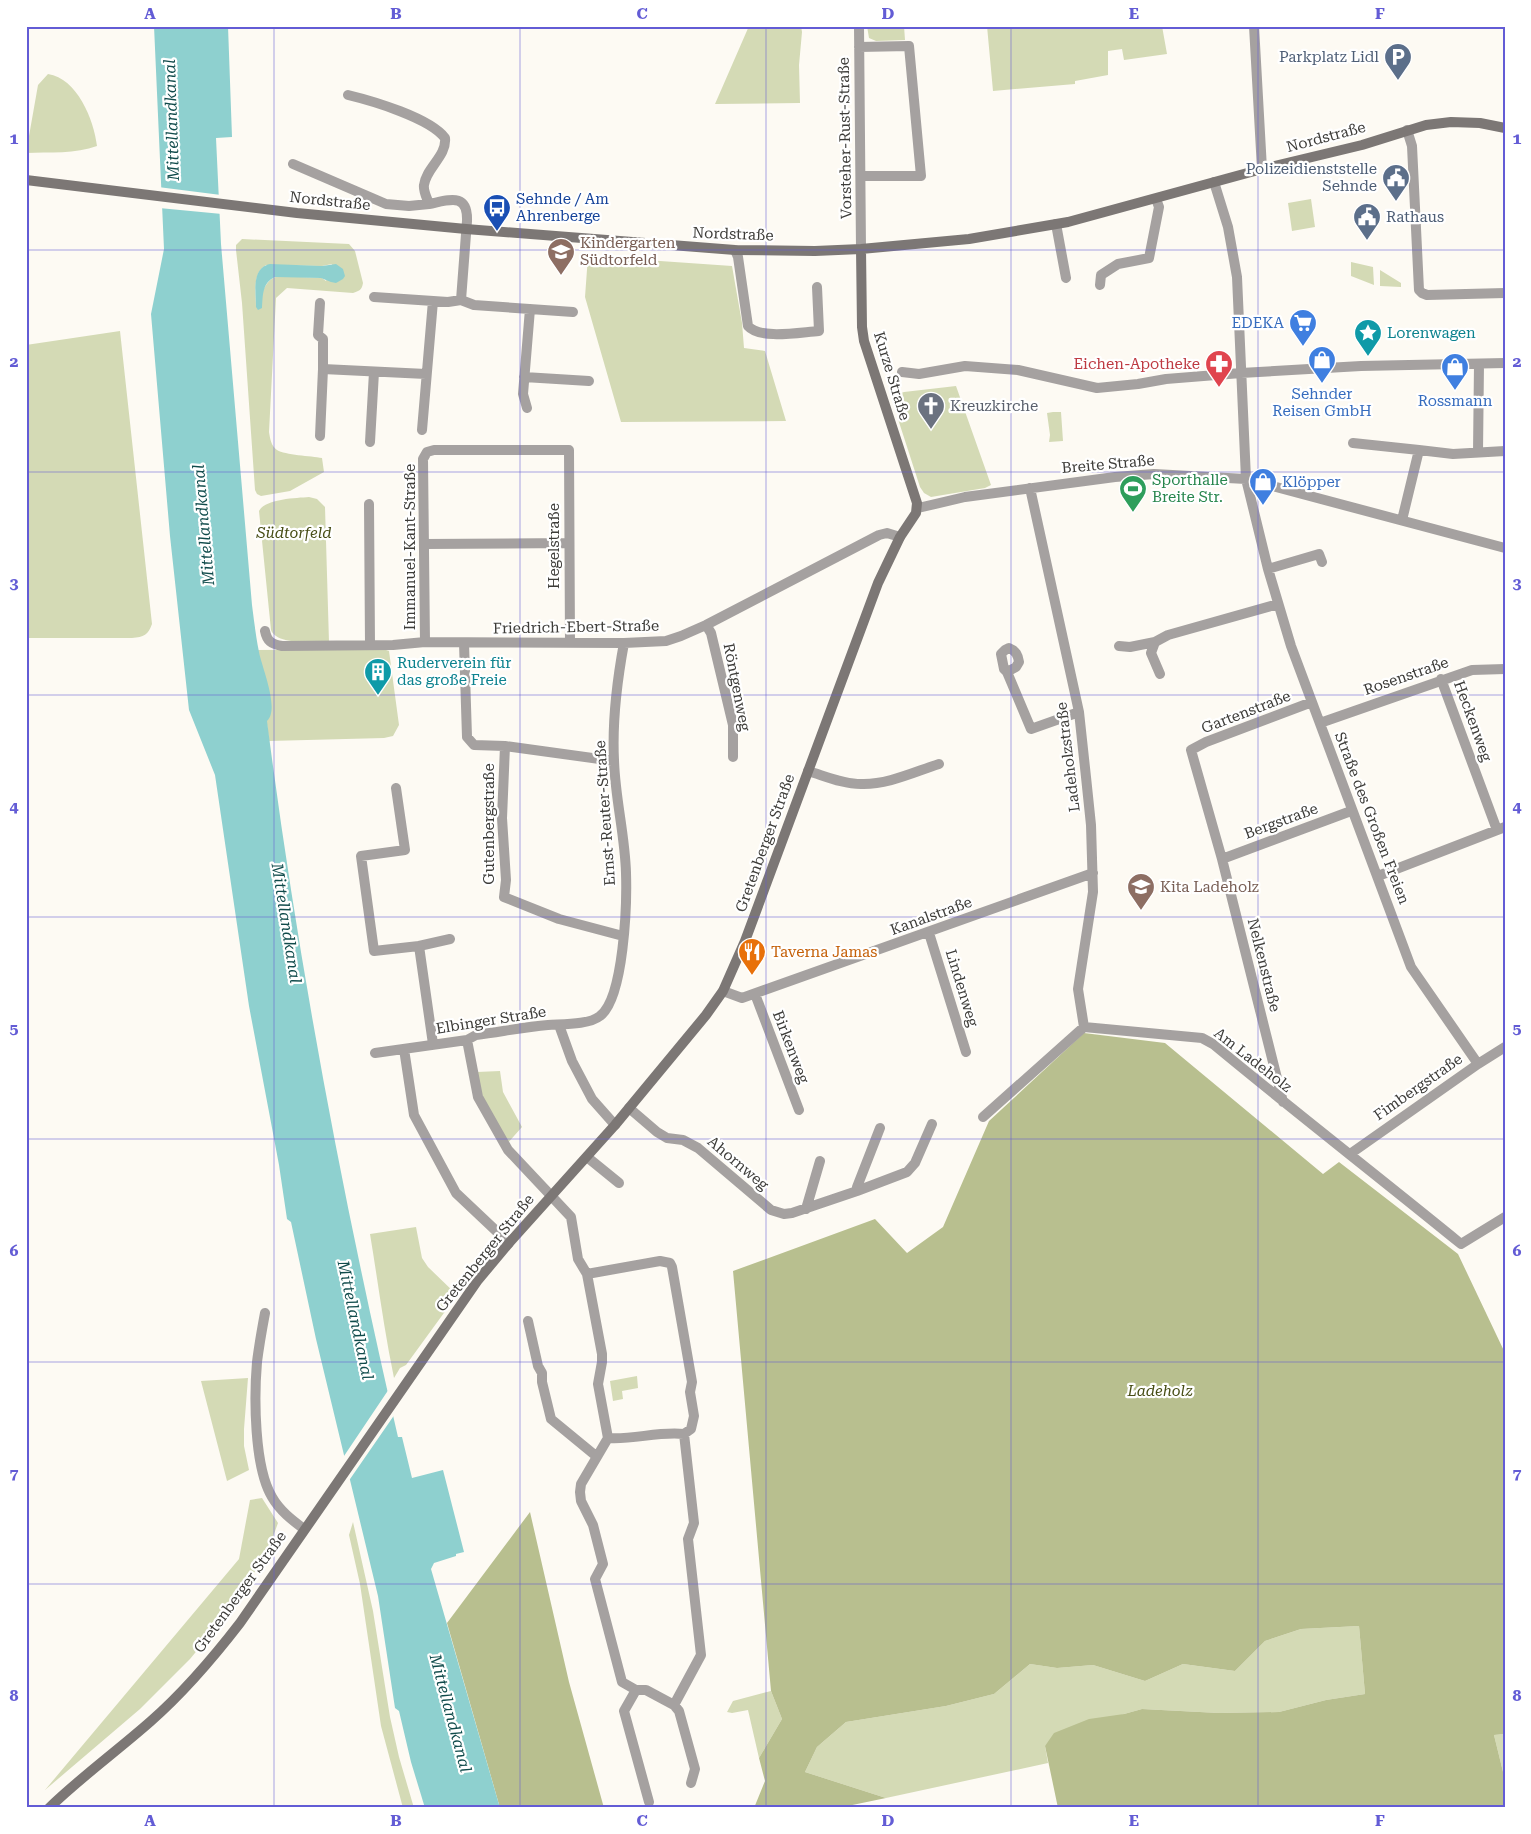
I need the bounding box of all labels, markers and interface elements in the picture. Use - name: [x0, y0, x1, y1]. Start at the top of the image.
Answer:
- text: A: [144, 4, 156, 23]
- text: B: [390, 4, 402, 23]
- text: C: [636, 4, 648, 23]
- text: D: [882, 4, 895, 23]
- text: E: [1129, 4, 1139, 23]
- text: F: [1375, 4, 1385, 23]
- parking icon: Parkplatz Lidl: [1383, 42, 1413, 81]
- place label: Parkplatz Lidl: [1279, 48, 1379, 66]
- street label: Vorsteher-Rust-Straße: [835, 57, 855, 219]
- water label: Mittellandkanal: [160, 59, 183, 182]
- street label: Nordstraße: [1284, 118, 1368, 156]
- text: 1: [10, 129, 19, 148]
- text: 1: [1513, 129, 1522, 148]
- place label: Polizeidienststelle Sehnde: [1246, 160, 1377, 195]
- public building icon: Polizeidienststelle Sehnde: [1381, 163, 1411, 202]
- street label: Nordstraße: [289, 188, 371, 214]
- place label: Sehnde / Am Ahrenberge: [516, 190, 609, 225]
- bus stop icon: Sehnde / Am Ahrenberge: [482, 193, 512, 232]
- public building icon: Rathaus: [1352, 202, 1382, 241]
- place label: Rathaus: [1386, 208, 1444, 226]
- street label: Nordstraße: [692, 224, 774, 244]
- place label: Kindergarten Südtorfeld: [580, 234, 676, 269]
- school or university icon: Kindergarten Südtorfeld: [546, 237, 576, 276]
- supermarket icon: EDEKA: [1288, 308, 1318, 347]
- place label: EDEKA: [1231, 314, 1285, 332]
- place icon: Lorenwagen: [1353, 318, 1383, 357]
- place label: Lorenwagen: [1387, 324, 1476, 342]
- street label: Kurze Straße: [870, 330, 914, 422]
- shop icon: Sehnder Reisen GmbH: [1307, 345, 1337, 384]
- pharmacy icon: Eichen-Apotheke: [1204, 349, 1234, 388]
- text: 2: [10, 352, 19, 371]
- shop icon: Rossmann: [1440, 352, 1470, 391]
- text: 2: [1513, 352, 1522, 371]
- place label: Eichen-Apotheke: [1074, 355, 1200, 373]
- place label: Sehnder Reisen GmbH: [1272, 385, 1372, 420]
- church icon: Kreuzkirche: [916, 391, 946, 430]
- place label: Rossmann: [1418, 392, 1493, 410]
- place label: Kreuzkirche: [950, 397, 1038, 415]
- street label: Breite Straße: [1061, 451, 1155, 477]
- water label: Mittellandkanal: [189, 463, 218, 587]
- street label: Immanuel-Kant-Straße: [401, 464, 419, 630]
- shop icon: Klöpper: [1248, 467, 1278, 506]
- place label: Sporthalle Breite Str.: [1152, 471, 1228, 506]
- place label: Klöpper: [1282, 473, 1341, 491]
- sports icon: Sporthalle Breite Str.: [1118, 474, 1148, 513]
- street label: Hegelstraße: [545, 503, 563, 589]
- park label: Südtorfeld: [255, 524, 332, 542]
- text: 3: [10, 574, 19, 593]
- text: 3: [1513, 574, 1522, 593]
- street label: Friedrich-Ebert-Straße: [493, 617, 659, 637]
- street label: Röntgenweg: [720, 641, 754, 733]
- street label: Rosenstraße: [1361, 653, 1451, 699]
- place label: Ruderverein für das große Freie: [397, 654, 511, 689]
- building icon: Ruderverein für das große Freie: [363, 657, 393, 696]
- street label: Heckenweg: [1450, 678, 1496, 764]
- street label: Gartenstraße: [1199, 687, 1293, 737]
- street label: Ladeholzstraße: [1052, 701, 1084, 813]
- street label: Straße des Großen Freien: [1331, 729, 1413, 907]
- street label: Ernst-Reuter-Straße: [591, 740, 619, 886]
- street label: Gutenbergstraße: [480, 763, 498, 885]
- street label: Gretenberger Straße: [732, 771, 798, 915]
- text: 4: [10, 797, 19, 816]
- text: 4: [1513, 797, 1522, 816]
- street label: Bergstraße: [1242, 799, 1320, 843]
- water label: Mittellandkanal: [267, 861, 305, 985]
- school or university icon: Kita Ladeholz: [1126, 872, 1156, 911]
- place label: Kita Ladeholz: [1160, 878, 1259, 896]
- street label: Kanalstraße: [888, 893, 974, 939]
- street label: Nelkenstraße: [1244, 916, 1284, 1014]
- restaurant icon: Taverna Jamas: [737, 937, 767, 976]
- place label: Taverna Jamas: [771, 943, 877, 961]
- street label: Lindenweg: [942, 947, 982, 1029]
- street label: Elbinger Straße: [435, 1002, 547, 1038]
- street label: Birkenweg: [769, 1008, 813, 1086]
- text: 5: [10, 1019, 19, 1038]
- text: 5: [1513, 1019, 1522, 1038]
- street label: Am Ladeholz: [1211, 1024, 1295, 1096]
- street label: Fimbergstraße: [1370, 1050, 1466, 1124]
- street label: Ahornweg: [704, 1132, 773, 1194]
- street label: Gretenberger Straße: [432, 1191, 538, 1315]
- text: 6: [10, 1241, 19, 1260]
- text: 6: [1513, 1241, 1522, 1260]
- water label: Mittellandkanal: [333, 1258, 377, 1382]
- park label: Ladeholz: [1126, 1382, 1193, 1400]
- text: 7: [10, 1464, 19, 1483]
- text: 7: [1513, 1464, 1522, 1483]
- street label: Gretenberger Straße: [190, 1528, 290, 1656]
- water label: Mittellandkanal: [425, 1651, 475, 1774]
- text: 8: [10, 1686, 19, 1705]
- text: 8: [1513, 1686, 1522, 1705]
- text: A: [144, 1811, 156, 1830]
- text: B: [390, 1811, 402, 1830]
- text: C: [636, 1811, 648, 1830]
- text: D: [882, 1811, 895, 1830]
- text: E: [1129, 1811, 1139, 1830]
- text: F: [1375, 1811, 1385, 1830]

